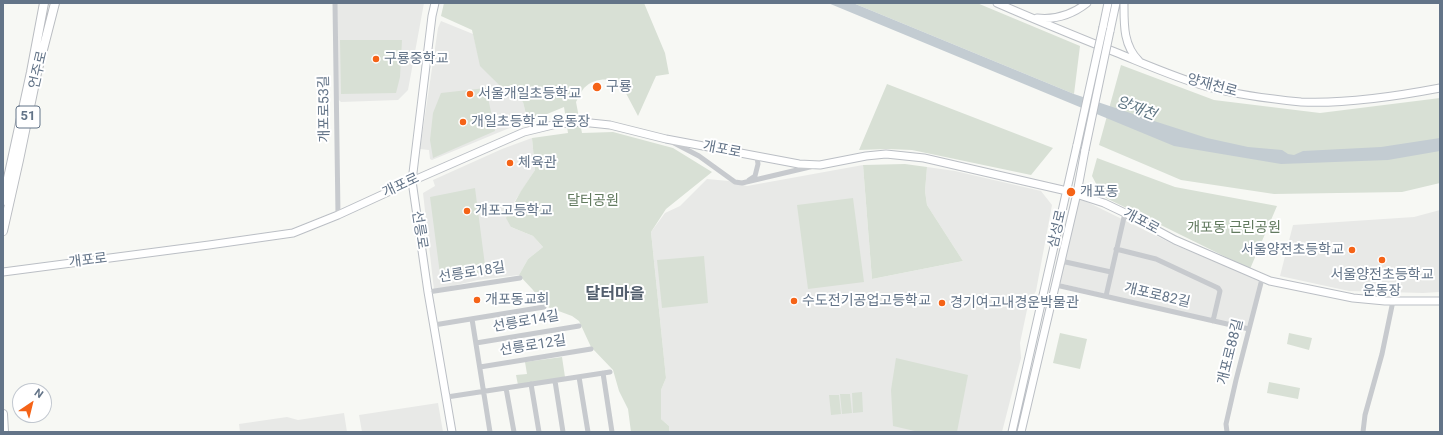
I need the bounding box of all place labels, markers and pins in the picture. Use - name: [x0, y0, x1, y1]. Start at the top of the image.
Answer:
- place label: 구룡중학교: [384, 51, 448, 67]
- marker: 구룡중학교: [371, 54, 381, 64]
- place label: 구룡: [606, 79, 632, 95]
- marker: 구룡: [591, 81, 603, 93]
- place label: 서울개일초등학교: [478, 86, 581, 102]
- marker: 서울개일초등학교: [465, 89, 475, 99]
- place label: 개일초등학교 운동장: [471, 114, 590, 130]
- marker: 개일초등학교 운동장: [458, 117, 468, 127]
- place label: 체육관: [518, 155, 557, 171]
- marker: 체육관: [505, 158, 515, 168]
- place label: 개포동: [1080, 184, 1119, 200]
- marker: 개포동: [1065, 186, 1077, 198]
- place label: 개포고등학교: [475, 203, 552, 219]
- marker: 개포고등학교: [462, 206, 472, 216]
- place label: 서울양전초등학교: [1241, 242, 1344, 258]
- marker: 서울양전초등학교: [1347, 245, 1357, 255]
- marker: 서울양전초등학교 운동장: [1377, 255, 1387, 265]
- place label: 서울양전초등학교 운동장: [1330, 267, 1434, 300]
- place label: 개포동교회: [485, 292, 549, 308]
- place label: 수도전기공업고등학교: [802, 293, 931, 309]
- marker: 개포동교회: [472, 295, 482, 305]
- place label: 경기여고내경운박물관: [950, 295, 1079, 311]
- marker: 수도전기공업고등학교: [789, 296, 799, 306]
- marker: 경기여고내경운박물관: [937, 298, 947, 308]

